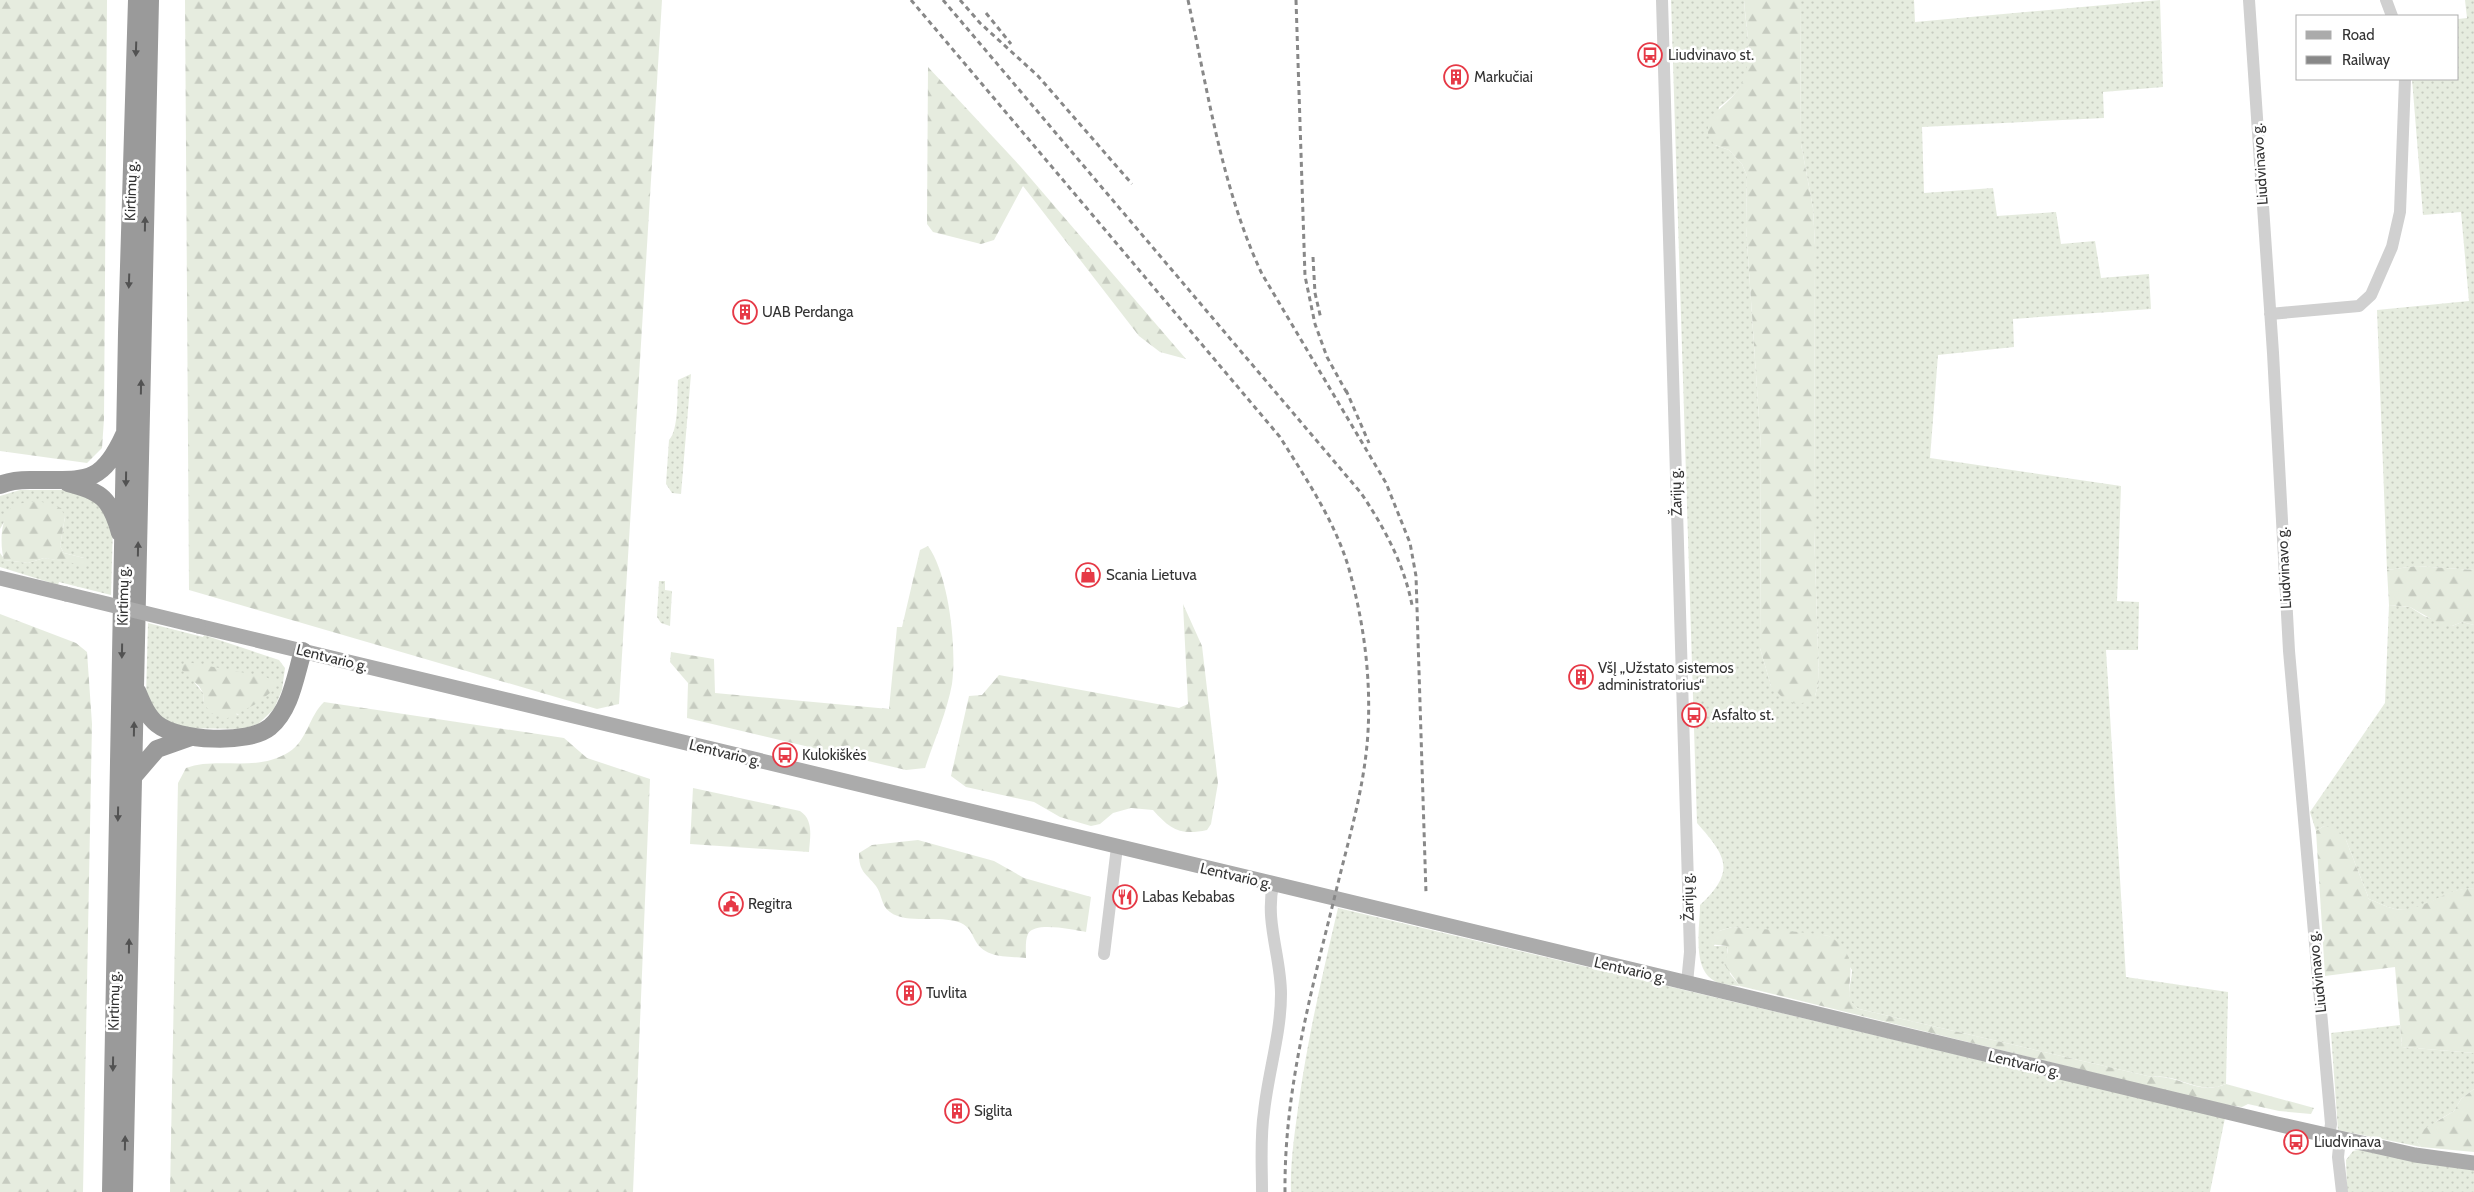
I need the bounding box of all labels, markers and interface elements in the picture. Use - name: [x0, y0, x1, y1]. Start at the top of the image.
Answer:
- legend: [2296, 15, 2459, 80]
- text: Road: [2342, 26, 2375, 44]
- one-way arrow: [131, 41, 139, 57]
- bus stop icon: Liudvinavo st.: [1637, 42, 1663, 68]
- place label: Liudvinavo st.: [1668, 46, 1754, 64]
- text: Railway: [2342, 51, 2391, 69]
- building icon: Markučiai: [1443, 64, 1469, 90]
- place label: Markučiai: [1474, 68, 1533, 86]
- street label: Liudvinavo g.: [2248, 122, 2272, 206]
- street label: Kirtimų g.: [121, 161, 141, 221]
- one-way arrow: [141, 216, 149, 232]
- one-way arrow: [125, 273, 133, 289]
- building icon: UAB Perdanga: [732, 299, 758, 325]
- place label: UAB Perdanga: [762, 303, 854, 321]
- one-way arrow: [138, 378, 146, 394]
- street label: Žarijų g.: [1665, 468, 1686, 516]
- one-way arrow: [122, 471, 130, 487]
- street label: Liudvinavo g.: [2273, 526, 2295, 610]
- one-way arrow: [134, 541, 142, 557]
- shop icon: Scania Lietuva: [1075, 562, 1101, 588]
- street label: Kirtimų g.: [113, 566, 133, 626]
- place label: Scania Lietuva: [1106, 566, 1197, 584]
- street label: Lentvario g.: [294, 640, 370, 676]
- one-way arrow: [118, 643, 126, 659]
- place label: VšĮ „Užstato sistemos administratorius“: [1598, 659, 1734, 694]
- building icon: VšĮ „Užstato sistemos administratorius“: [1568, 664, 1594, 690]
- bus stop icon: Asfalto st.: [1681, 702, 1707, 728]
- place label: Asfalto st.: [1712, 706, 1774, 724]
- one-way arrow: [130, 721, 138, 737]
- street label: Lentvario g.: [687, 735, 763, 771]
- bus stop icon: Kulokiškės: [772, 742, 798, 768]
- place label: Kulokiškės: [802, 746, 866, 764]
- one-way arrow: [114, 806, 122, 822]
- street label: Lentvario g.: [1198, 859, 1274, 893]
- street label: Žarijų g.: [1677, 873, 1698, 921]
- restaurant icon: Labas Kebabas: [1112, 884, 1138, 910]
- place label: Labas Kebabas: [1142, 888, 1235, 906]
- public building icon: Regitra: [718, 891, 744, 917]
- place label: Regitra: [748, 895, 793, 913]
- street label: Liudvinavo g.: [2304, 930, 2330, 1014]
- one-way arrow: [125, 938, 133, 954]
- street label: Lentvario g.: [1592, 953, 1668, 987]
- street label: Kirtimų g.: [104, 971, 124, 1031]
- building icon: Tuvlita: [896, 980, 922, 1006]
- place label: Tuvlita: [926, 984, 968, 1002]
- street label: Lentvario g.: [1986, 1047, 2062, 1081]
- one-way arrow: [109, 1056, 117, 1072]
- building icon: Siglita: [944, 1098, 970, 1124]
- place label: Siglita: [974, 1102, 1013, 1120]
- bus stop icon: Liudvinava: [2283, 1129, 2309, 1155]
- place label: Liudvinava: [2314, 1133, 2382, 1151]
- one-way arrow: [121, 1135, 129, 1151]

